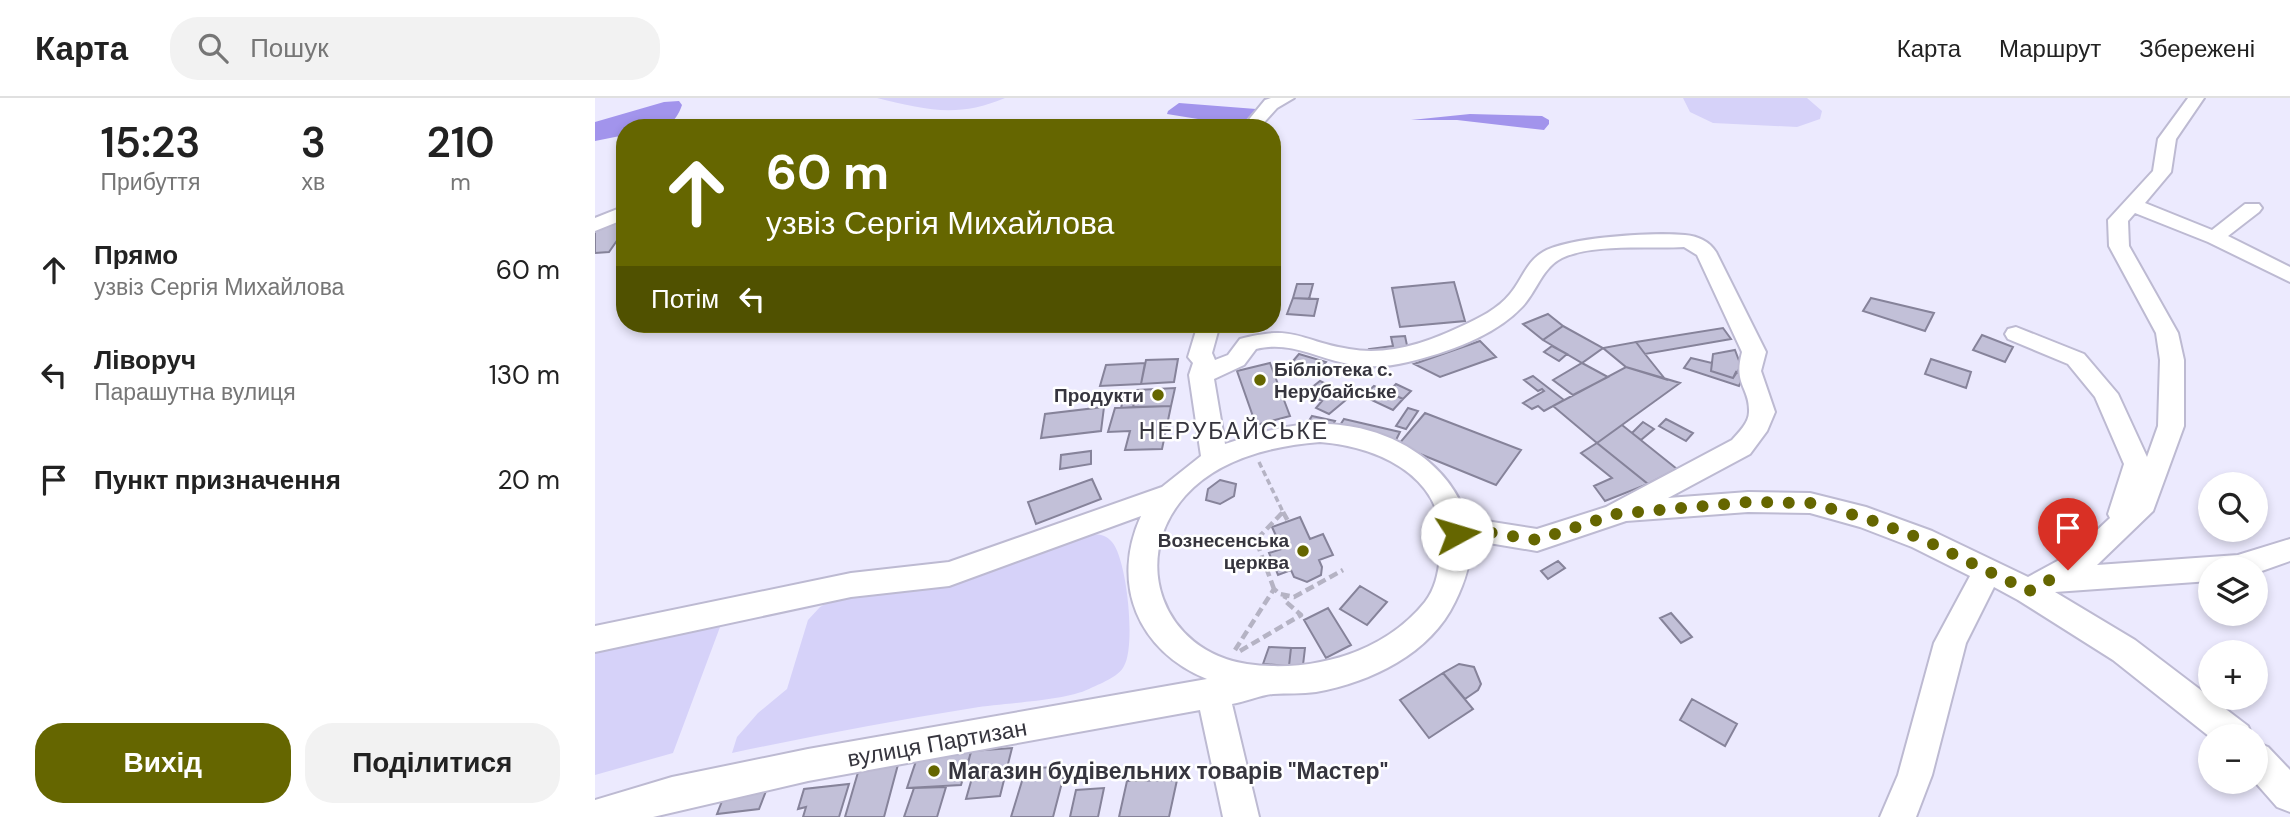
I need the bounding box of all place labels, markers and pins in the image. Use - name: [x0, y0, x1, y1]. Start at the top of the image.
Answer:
- place label: Бібліотека с. Нерубайське: [1274, 357, 1397, 404]
- marker: Бібліотека с. Нерубайське: [1252, 372, 1268, 388]
- place label: Продукти: [1054, 383, 1144, 408]
- marker: Продукти: [1150, 387, 1166, 403]
- pin: [2038, 498, 2098, 570]
- place label: Вознесенська церква: [1158, 528, 1289, 575]
- marker: Вознесенська церква: [1295, 543, 1311, 559]
- place label: Магазин будівельних товарів "Мастер": [948, 756, 1388, 786]
- marker: Магазин будівельних товарів "Мастер": [926, 763, 942, 779]

